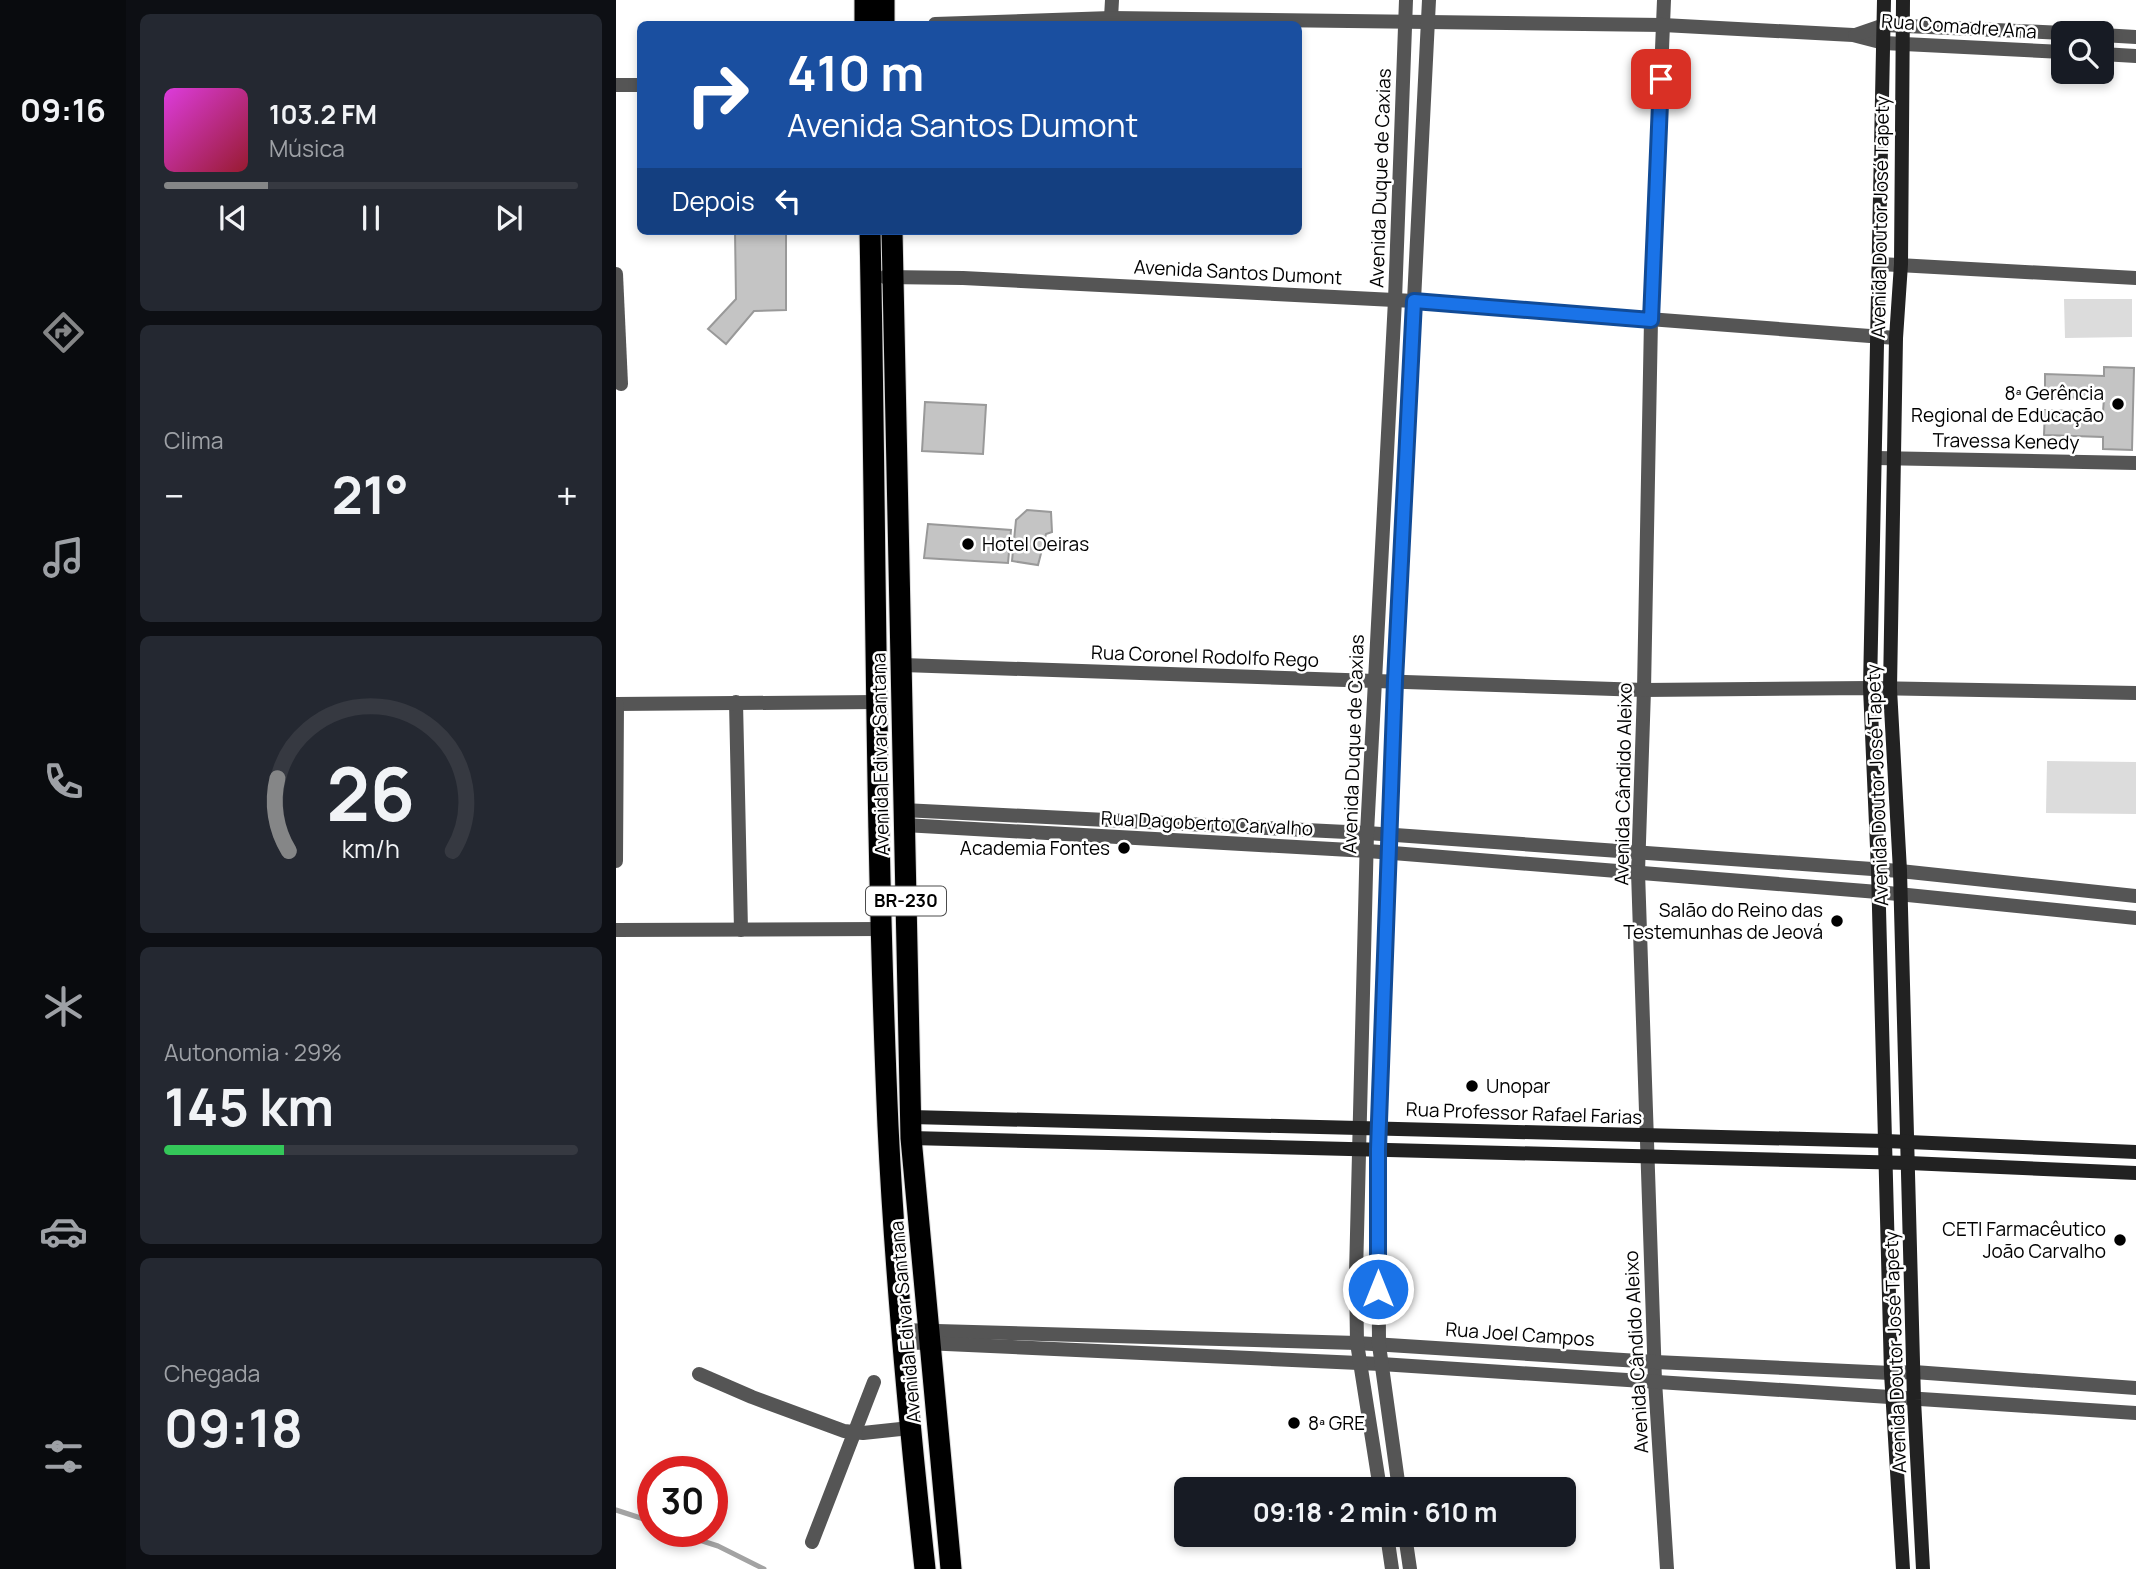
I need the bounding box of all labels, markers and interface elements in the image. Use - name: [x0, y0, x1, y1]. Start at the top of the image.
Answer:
- street label: Rua Comadre Ana: [1880, 8, 2038, 44]
- map controls: [2051, 21, 2114, 84]
- button: search: [2051, 21, 2114, 84]
- text: 410 m: [787, 39, 924, 106]
- icon: right: [672, 49, 763, 140]
- pin: [1631, 49, 1691, 109]
- icon: arrive: [1642, 60, 1680, 98]
- street label: Avenida Duque de Caxias: [1363, 68, 1397, 288]
- text: 09:16: [20, 88, 106, 132]
- text: 103.2 FM: [269, 96, 377, 132]
- street label: Avenida Doutor José Tapety: [1865, 96, 1895, 338]
- text: Avenida Santos Dumont: [787, 103, 1138, 147]
- text: Música: [269, 132, 345, 164]
- icon: left: [769, 182, 807, 220]
- text: Depois: [672, 183, 755, 219]
- icon: previous: [214, 199, 252, 237]
- icon: pause: [352, 199, 390, 237]
- icon: next: [490, 199, 528, 237]
- street label: Avenida Santos Dumont: [1133, 254, 1343, 290]
- icon: directions: [39, 308, 88, 357]
- place label: 8ª Gerência Regional de Educação: [1911, 380, 2104, 428]
- marker: 8ª Gerência Regional de Educação: [2110, 396, 2126, 412]
- text: Clima: [164, 424, 223, 456]
- street label: Travessa Kenedy: [1932, 427, 2080, 455]
- text: 21°: [332, 459, 409, 530]
- text: −: [164, 469, 185, 521]
- text: +: [556, 469, 578, 521]
- place label: Hotel Oeiras: [982, 531, 1089, 557]
- icon: music: [39, 533, 88, 582]
- marker: Hotel Oeiras: [960, 536, 976, 552]
- street label: Avenida Duque de Caxias: [1336, 634, 1370, 854]
- street label: Rua Coronel Rodolfo Rego: [1091, 639, 1319, 673]
- street label: Avenida Edivar Santana: [865, 652, 895, 856]
- street label: Avenida Doutor José Tapety: [1860, 664, 1894, 906]
- street label: Avenida Cândido Aleixo: [1608, 682, 1638, 886]
- text: 26: [327, 743, 415, 843]
- icon: phone: [39, 757, 88, 806]
- street label: Rua Dagoberto Carvalho: [1100, 804, 1314, 842]
- text: km/h: [342, 830, 400, 865]
- place label: Academia Fontes: [960, 835, 1110, 861]
- marker: Academia Fontes: [1116, 840, 1132, 856]
- road number: BR-230: [866, 887, 946, 916]
- place label: Salão do Reino das Testemunhas de Jeová: [1623, 897, 1823, 945]
- marker: Salão do Reino das Testemunhas de Jeová: [1829, 913, 1845, 929]
- icon: climate: [39, 982, 88, 1031]
- text: Autonomia · 29%: [164, 1036, 342, 1068]
- text: 145 km: [164, 1071, 334, 1142]
- place label: Unopar: [1486, 1073, 1551, 1099]
- marker: Unopar: [1464, 1078, 1480, 1094]
- street label: Rua Professor Rafael Farias: [1405, 1096, 1643, 1130]
- icon: car: [39, 1207, 88, 1256]
- place label: CETI Farmacêutico João Carvalho: [1942, 1216, 2106, 1264]
- street label: Avenida Edivar Santana: [883, 1220, 927, 1424]
- street label: Avenida Doutor José Tapety: [1878, 1231, 1912, 1473]
- marker: CETI Farmacêutico João Carvalho: [2112, 1232, 2128, 1248]
- street label: Avenida Cândido Aleixo: [1618, 1250, 1654, 1454]
- position arrow: [1341, 1252, 1415, 1326]
- street label: Rua Joel Campos: [1444, 1316, 1596, 1352]
- text: Chegada: [164, 1357, 260, 1389]
- text: 09:18: [164, 1392, 303, 1463]
- place label: 8ª GRE: [1308, 1410, 1365, 1436]
- marker: 8ª GRE: [1286, 1415, 1302, 1431]
- icon: filters: [39, 1432, 88, 1481]
- speed limit sign: 30: [637, 1456, 728, 1547]
- text: 09:18 · 2 min · 610 m: [1253, 1494, 1497, 1530]

